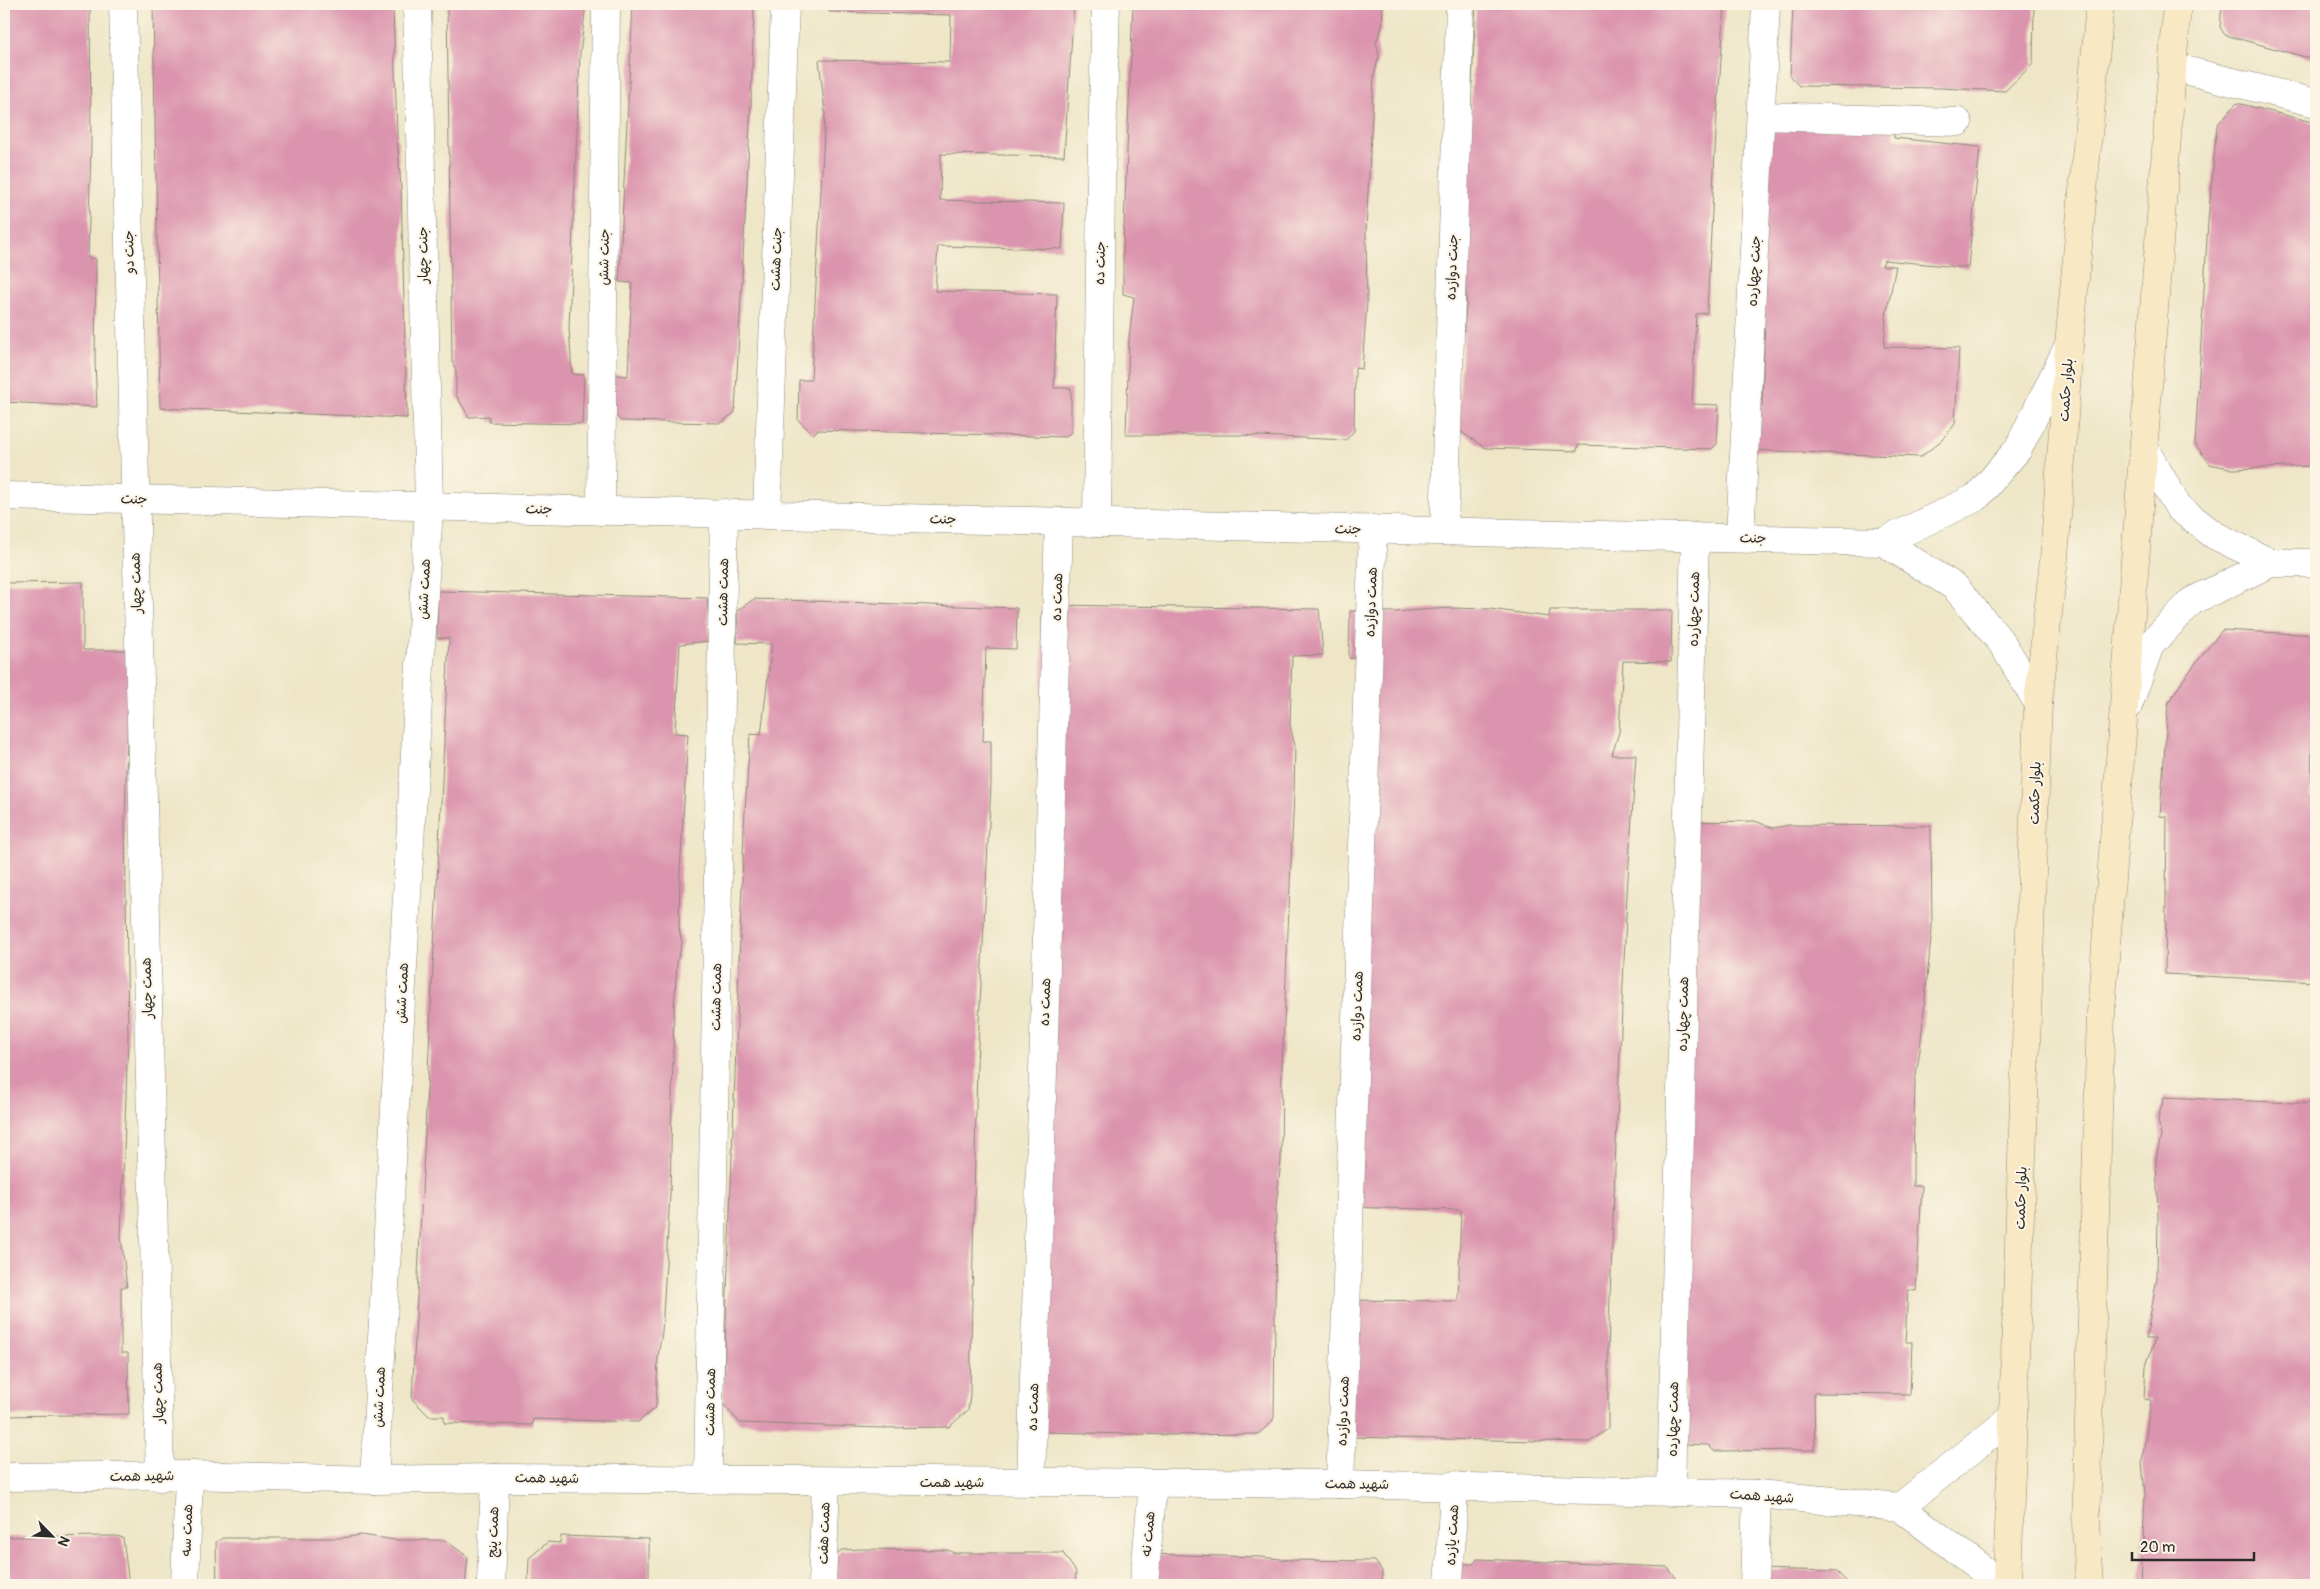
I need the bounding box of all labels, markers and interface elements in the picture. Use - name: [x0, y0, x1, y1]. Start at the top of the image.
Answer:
- street label: جنت چهار: [414, 226, 433, 285]
- street label: جنت هشت: [766, 227, 786, 291]
- street label: جنت شش: [595, 228, 613, 286]
- street label: جنت دو: [120, 230, 138, 275]
- street label: جنت دوازده: [1442, 234, 1462, 300]
- street label: جنت چهارده: [1744, 235, 1765, 307]
- street label: جنت ده: [1091, 241, 1109, 285]
- street label: بلوار حکمت: [2055, 358, 2077, 422]
- street label: جنت: [120, 490, 148, 508]
- street label: جنت: [525, 500, 553, 518]
- street label: جنت: [929, 510, 957, 528]
- street label: جنت: [1334, 520, 1362, 538]
- street label: جنت: [1739, 529, 1767, 547]
- street label: همت چهار: [126, 552, 147, 615]
- street label: همت شش: [414, 558, 434, 620]
- street label: همت هشت: [714, 558, 732, 626]
- street label: همت دوازده: [1361, 567, 1381, 637]
- street label: همت چهارده: [1685, 571, 1704, 647]
- street label: همت ده: [1048, 573, 1066, 621]
- street label: بلوار حکمت: [2025, 761, 2045, 825]
- street label: همت چهار: [137, 957, 158, 1020]
- street label: همت شش: [392, 962, 412, 1024]
- street label: همت هشت: [707, 963, 725, 1031]
- street label: همت دوازده: [1347, 971, 1367, 1041]
- street label: همت چهارده: [1674, 976, 1693, 1052]
- street label: همت ده: [1036, 978, 1054, 1026]
- street label: بلوار حکمت: [2011, 1166, 2031, 1230]
- street label: همت چهار: [148, 1362, 169, 1425]
- street label: همت شش: [369, 1366, 389, 1428]
- street label: همت هشت: [701, 1368, 719, 1436]
- street label: همت دوازده: [1333, 1376, 1353, 1446]
- street label: همت چهارده: [1664, 1381, 1683, 1457]
- street label: همت ده: [1024, 1383, 1042, 1431]
- street label: شهید همت: [110, 1467, 174, 1485]
- street label: شهید همت: [515, 1469, 579, 1487]
- street label: شهید همت: [920, 1474, 984, 1491]
- street label: شهید همت: [1325, 1475, 1389, 1493]
- street label: شهید همت: [1729, 1485, 1795, 1507]
- street label: همت هفت: [814, 1501, 834, 1565]
- street label: همت سه: [178, 1503, 196, 1557]
- street label: همت یازده: [1442, 1504, 1462, 1566]
- street label: همت پنج: [484, 1506, 503, 1558]
- street label: همت نه: [1138, 1510, 1158, 1558]
- north arrow: [28, 1512, 78, 1562]
- scale bar: [2132, 1529, 2255, 1561]
- text: N: [54, 1533, 73, 1549]
- text: 20 m: [2140, 1538, 2175, 1557]

